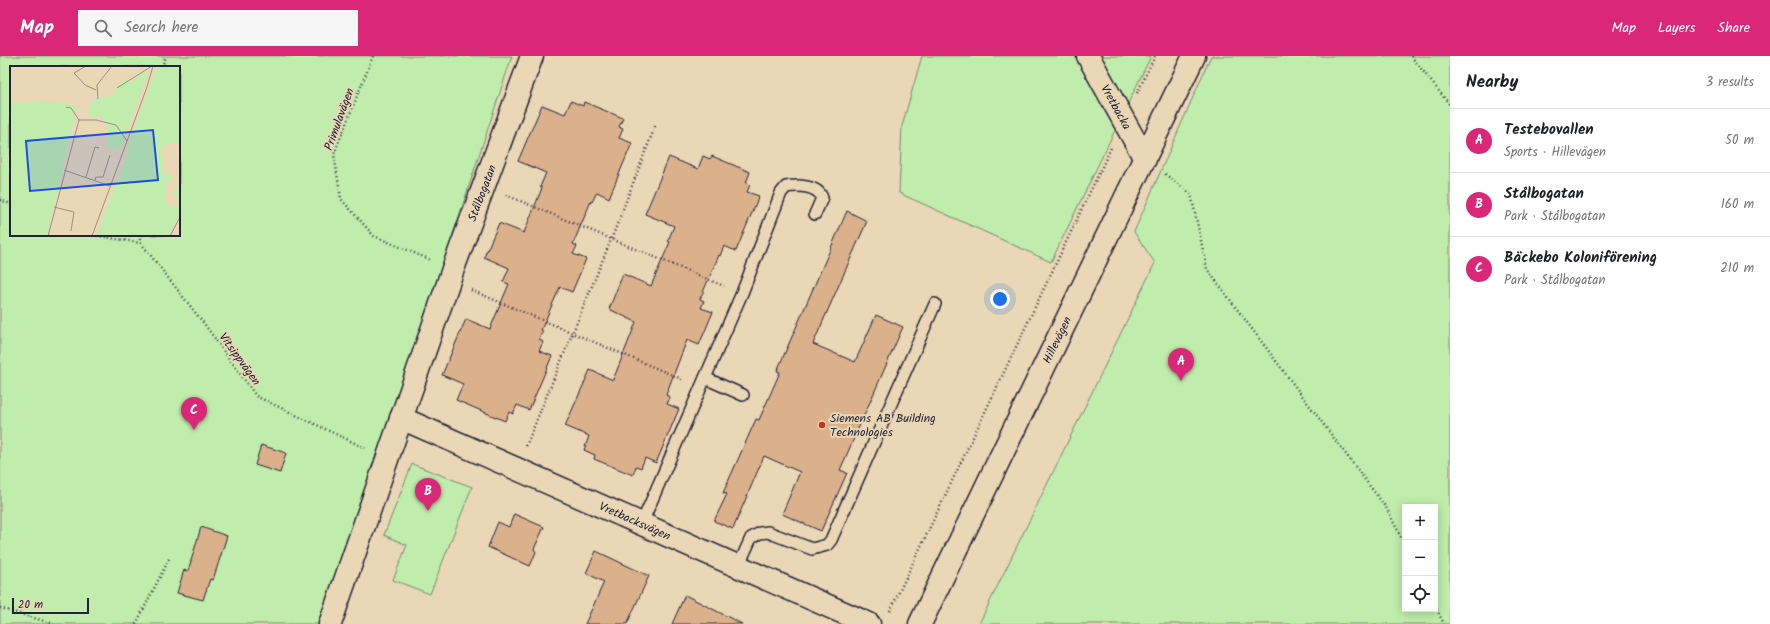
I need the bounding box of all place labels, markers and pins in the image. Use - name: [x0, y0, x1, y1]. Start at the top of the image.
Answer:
- pin: A: [1168, 348, 1194, 381]
- pin: C: [181, 397, 207, 430]
- place label: Siemens AB Building Technologies: [830, 409, 936, 442]
- marker: Siemens AB Building Technologies: [817, 420, 827, 430]
- pin: B: [415, 478, 441, 511]

